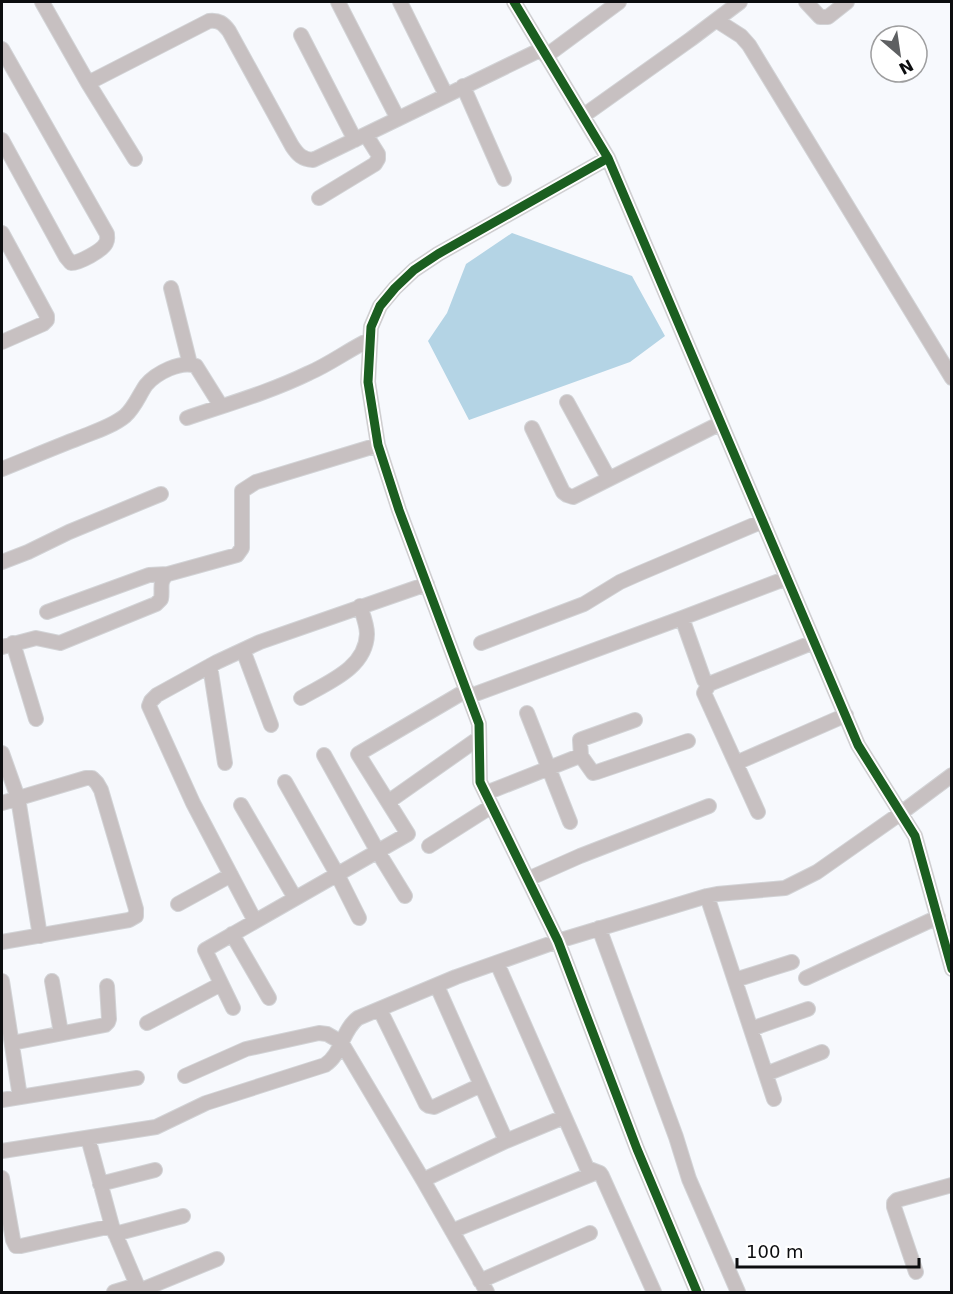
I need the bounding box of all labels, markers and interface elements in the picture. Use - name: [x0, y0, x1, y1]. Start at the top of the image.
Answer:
- north arrow: [869, 24, 929, 84]
- text: N: [896, 55, 916, 78]
- scale bar: [737, 1231, 918, 1269]
- text: 100 m: [746, 1241, 804, 1262]

